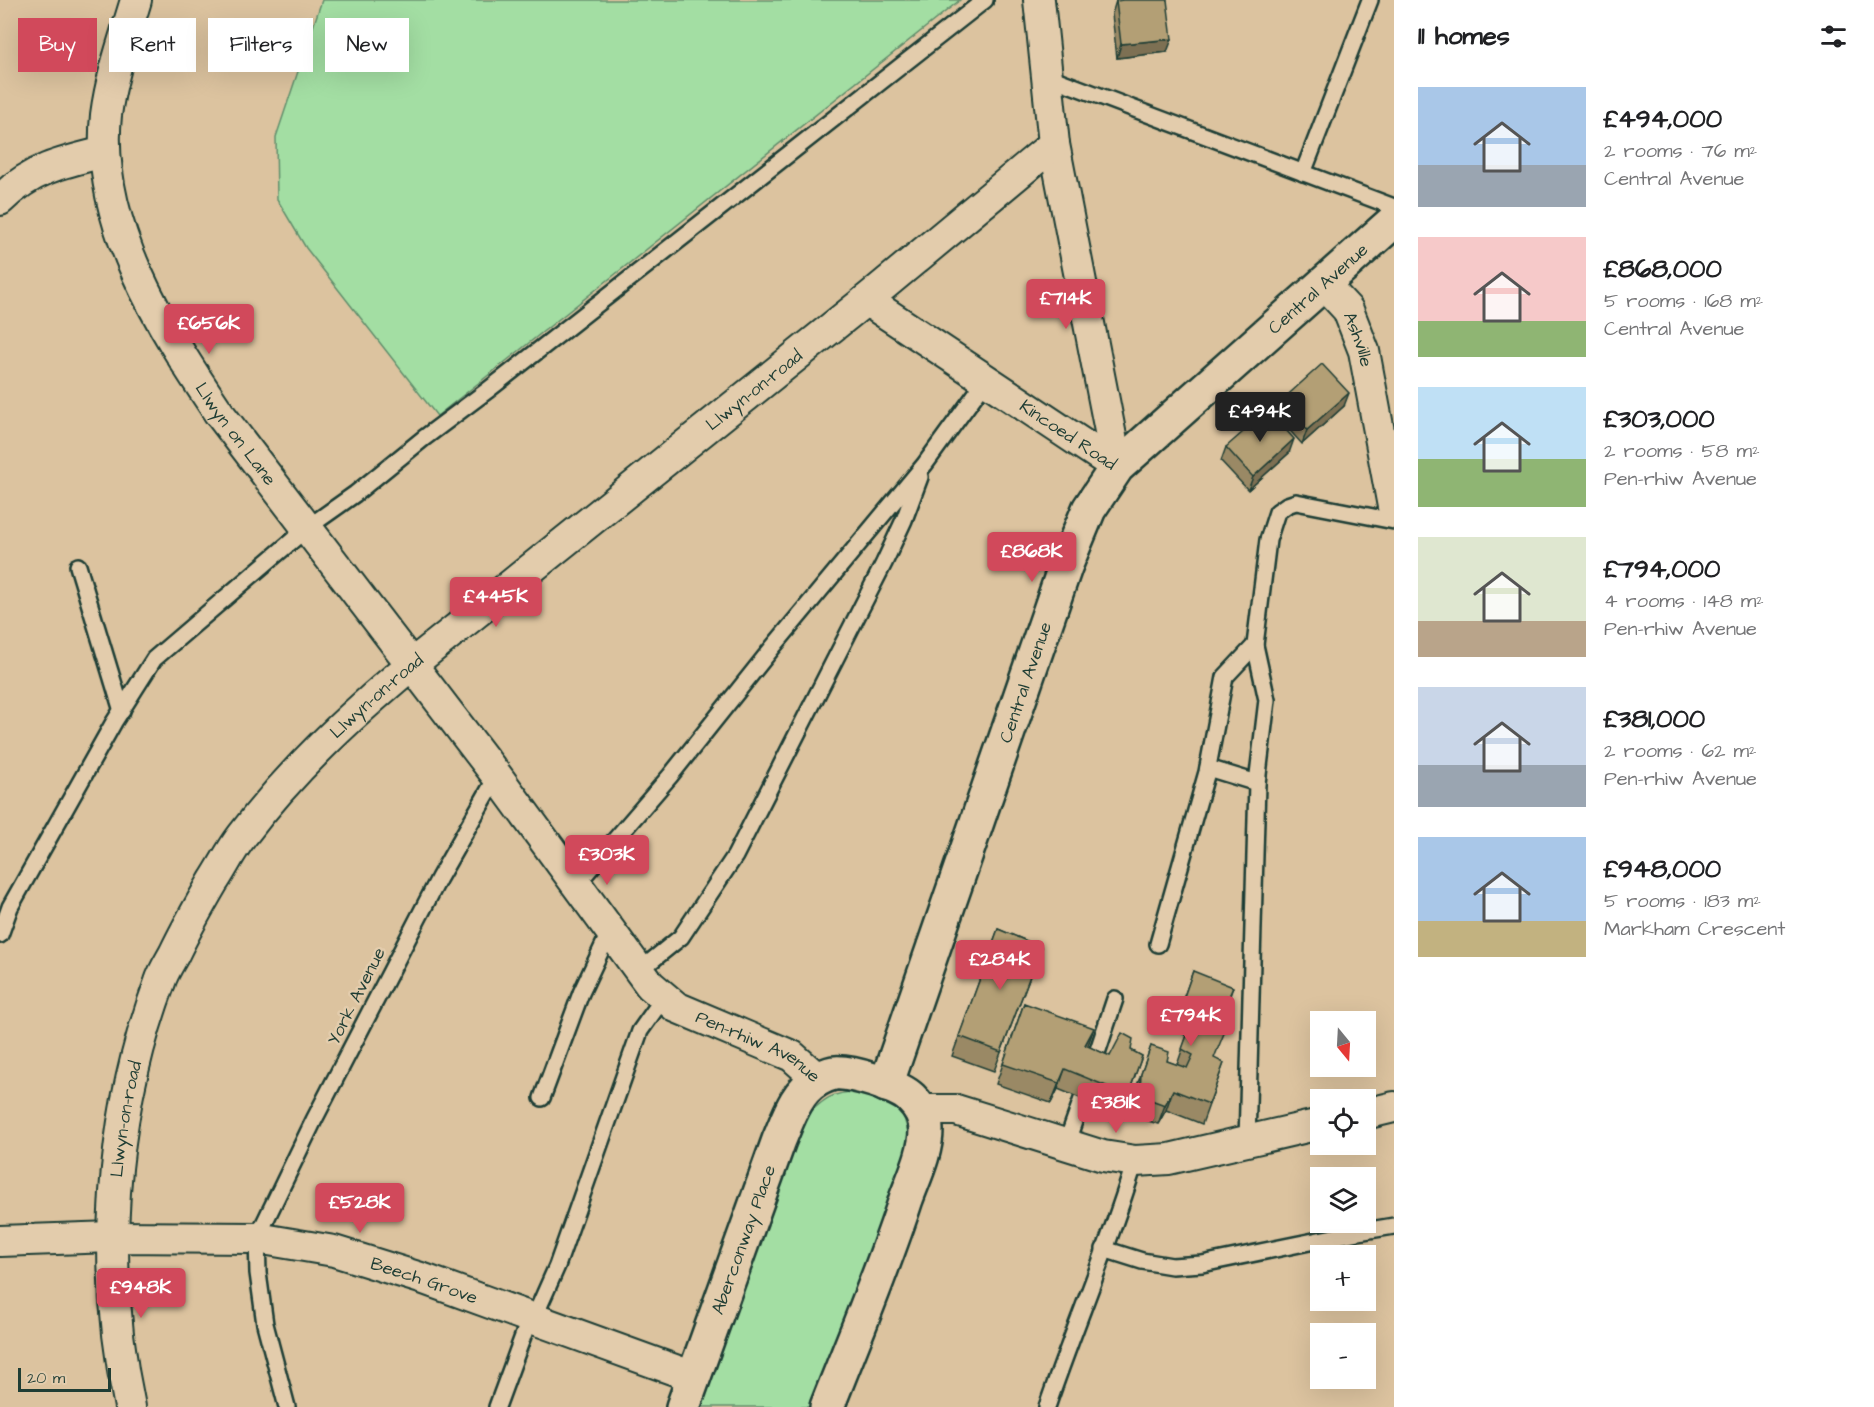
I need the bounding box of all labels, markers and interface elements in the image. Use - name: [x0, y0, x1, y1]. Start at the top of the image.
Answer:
- chip: Buy: [18, 18, 97, 72]
- chip: Rent: [109, 18, 196, 72]
- chip: Filters: [208, 18, 313, 72]
- chip: New: [325, 18, 409, 72]
- text: 11 homes: [1418, 18, 1510, 54]
- icon: filters: [1817, 20, 1850, 53]
- text: £494,000: [1604, 101, 1722, 137]
- icon: home: [1466, 111, 1538, 183]
- text: 2 rooms · 76 m²: [1604, 137, 1757, 165]
- text: Central Avenue: [1604, 165, 1744, 193]
- street label: Central Avenue: [1263, 237, 1374, 340]
- text: £868,000: [1604, 251, 1722, 287]
- icon: home: [1466, 261, 1538, 333]
- pin: £714K: [1024, 279, 1108, 330]
- text: £714K: [1040, 284, 1092, 312]
- text: 5 rooms · 168 m²: [1604, 287, 1763, 315]
- pin: £656K: [167, 304, 251, 355]
- street label: Ashville: [1337, 308, 1379, 369]
- text: £656K: [178, 309, 240, 337]
- text: Central Avenue: [1604, 315, 1744, 343]
- street label: Llwyn-on-road: [701, 344, 808, 437]
- street label: Llwyn on Lane: [189, 378, 282, 491]
- pin: £494K: [1218, 392, 1302, 443]
- street label: Kincoed Road: [1015, 394, 1121, 476]
- text: £494K: [1229, 397, 1291, 425]
- text: £303,000: [1604, 401, 1715, 437]
- icon: home: [1466, 411, 1538, 483]
- text: 2 rooms · 58 m²: [1604, 437, 1760, 465]
- text: Pen-rhiw Avenue: [1604, 465, 1757, 493]
- pin: £868K: [990, 532, 1074, 583]
- text: £868K: [1001, 537, 1063, 565]
- text: £794,000: [1604, 551, 1720, 587]
- icon: home: [1466, 561, 1538, 633]
- pin: £445K: [454, 577, 538, 628]
- text: £445K: [464, 582, 528, 610]
- text: 4 rooms · 148 m²: [1604, 587, 1764, 615]
- text: Pen-rhiw Avenue: [1604, 615, 1757, 643]
- street label: Central Avenue: [993, 618, 1058, 746]
- street label: Llwyn-on-road: [324, 648, 429, 744]
- text: £381,000: [1604, 701, 1705, 737]
- icon: home: [1466, 711, 1538, 783]
- text: 2 rooms · 62 m²: [1604, 737, 1756, 765]
- text: Pen-rhiw Avenue: [1604, 765, 1757, 793]
- pin: £303K: [565, 835, 649, 886]
- text: £303K: [579, 840, 635, 868]
- text: £948,000: [1604, 851, 1721, 887]
- icon: home: [1466, 861, 1538, 933]
- text: 5 rooms · 183 m²: [1604, 887, 1761, 915]
- text: Markham Crescent: [1604, 915, 1785, 943]
- pin: £284K: [958, 940, 1042, 991]
- street label: York Avenue: [321, 943, 392, 1049]
- text: £284K: [970, 945, 1030, 973]
- pin: £794K: [1149, 996, 1233, 1047]
- text: £794K: [1161, 1001, 1221, 1029]
- street label: Pen-rhiw Avenue: [692, 1005, 826, 1089]
- north arrow: [1310, 1011, 1376, 1077]
- map controls: [1310, 1011, 1376, 1389]
- street label: Llwyn-on-road: [104, 1058, 148, 1178]
- pin: £381K: [1074, 1083, 1158, 1134]
- text: £381K: [1092, 1088, 1140, 1116]
- button: locate: [1310, 1089, 1376, 1155]
- street label: Aberconway Place: [705, 1161, 782, 1318]
- button: layers: [1310, 1167, 1376, 1233]
- pin: £528K: [318, 1183, 402, 1234]
- text: £528K: [329, 1188, 391, 1216]
- button: +: [1310, 1245, 1376, 1311]
- street label: Beech Grove: [367, 1251, 481, 1311]
- pin: £948K: [99, 1268, 183, 1319]
- text: £948K: [111, 1273, 171, 1301]
- button: −: [1310, 1323, 1376, 1389]
- scale bar: [18, 1365, 111, 1392]
- text: 20 m: [27, 1367, 65, 1389]

